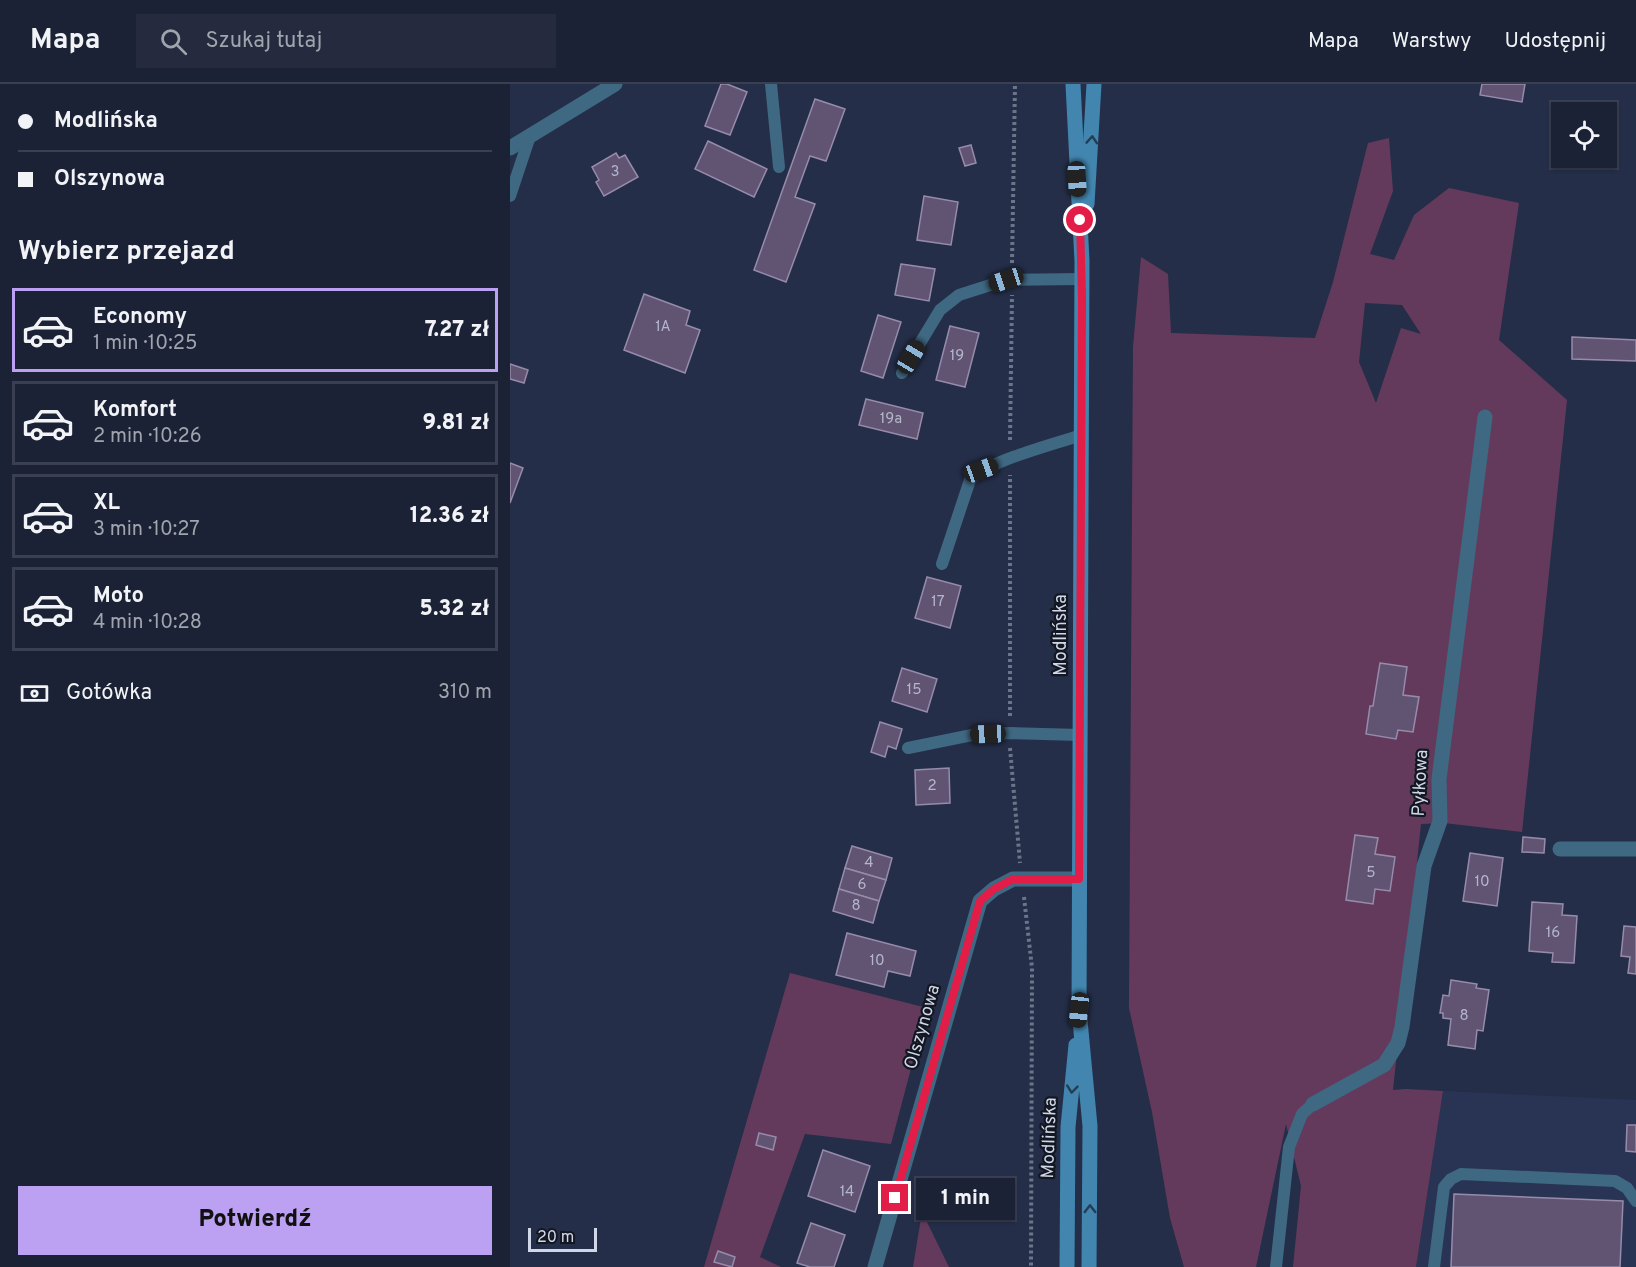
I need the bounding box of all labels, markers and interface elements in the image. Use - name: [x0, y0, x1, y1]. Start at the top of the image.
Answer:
- search box: [136, 14, 556, 68]
- text: Mapa: [30, 23, 100, 59]
- icon: search: [157, 25, 190, 58]
- text: Szukaj tutaj: [205, 28, 322, 55]
- text: Mapa: [1308, 28, 1359, 55]
- text: Warstwy: [1392, 28, 1471, 55]
- text: Udostępnij: [1504, 28, 1606, 55]
- map controls: [1551, 102, 1617, 168]
- button: locate: [1551, 102, 1617, 168]
- text: Modlińska: [54, 108, 158, 135]
- one-way arrow: [1085, 135, 1098, 144]
- car: [1067, 161, 1087, 197]
- house number: 3: [610, 163, 620, 182]
- text: Olszynowa: [54, 166, 165, 193]
- route start: [1066, 206, 1093, 233]
- text: Wybierz przejazd: [18, 235, 235, 269]
- car: [986, 266, 1026, 294]
- icon: car: [21, 303, 75, 357]
- text: Economy: [93, 304, 187, 331]
- text: 7.27 zł: [425, 317, 489, 344]
- house number: 1A: [655, 318, 671, 337]
- text: 1 min · 10:25: [93, 331, 197, 357]
- car: [894, 337, 928, 377]
- house number: 19: [950, 347, 964, 366]
- icon: car: [21, 396, 75, 450]
- text: Komfort: [93, 397, 177, 424]
- text: 9.81 zł: [423, 410, 489, 437]
- house number: 19a: [880, 410, 902, 429]
- text: 2 min · 10:26: [93, 424, 202, 450]
- car: [961, 455, 1001, 485]
- icon: car: [21, 489, 75, 543]
- text: XL: [93, 490, 120, 517]
- text: 12.36 zł: [410, 503, 489, 530]
- text: 3 min · 10:27: [93, 517, 200, 543]
- icon: car: [21, 582, 75, 636]
- text: Moto: [93, 583, 144, 610]
- house number: 17: [931, 593, 945, 612]
- street label: Modlińska: [1050, 594, 1073, 676]
- text: 5.32 zł: [420, 596, 489, 623]
- text: 4 min · 10:28: [93, 610, 202, 636]
- icon: cash: [18, 677, 51, 710]
- text: Gotówka: [66, 680, 152, 707]
- text: 310 m: [438, 680, 492, 706]
- house number: 15: [907, 681, 921, 700]
- car: [970, 724, 1006, 744]
- street label: Pyłkowa: [1408, 749, 1434, 817]
- house number: 2: [927, 777, 937, 796]
- house number: 4: [864, 854, 874, 873]
- house number: 5: [1366, 864, 1376, 883]
- house number: 10: [1474, 873, 1490, 892]
- house number: 6: [858, 876, 867, 895]
- house number: 8: [851, 897, 861, 916]
- house number: 16: [1546, 924, 1560, 943]
- house number: 10: [869, 952, 885, 971]
- street label: Olszynowa: [900, 982, 946, 1072]
- car: [1068, 991, 1090, 1029]
- house number: 8: [1459, 1007, 1469, 1026]
- one-way arrow: [1066, 1085, 1079, 1094]
- street label: Modlińska: [1037, 1097, 1063, 1179]
- callout: 1 min: [916, 1177, 1015, 1219]
- house number: 14: [840, 1183, 854, 1202]
- route end: [881, 1184, 908, 1211]
- button: Potwierdź: [18, 1186, 492, 1255]
- text: 1 min: [941, 1186, 990, 1212]
- one-way arrow: [1083, 1204, 1096, 1213]
- scale bar: [528, 1225, 597, 1252]
- text: 20 m: [537, 1228, 574, 1248]

